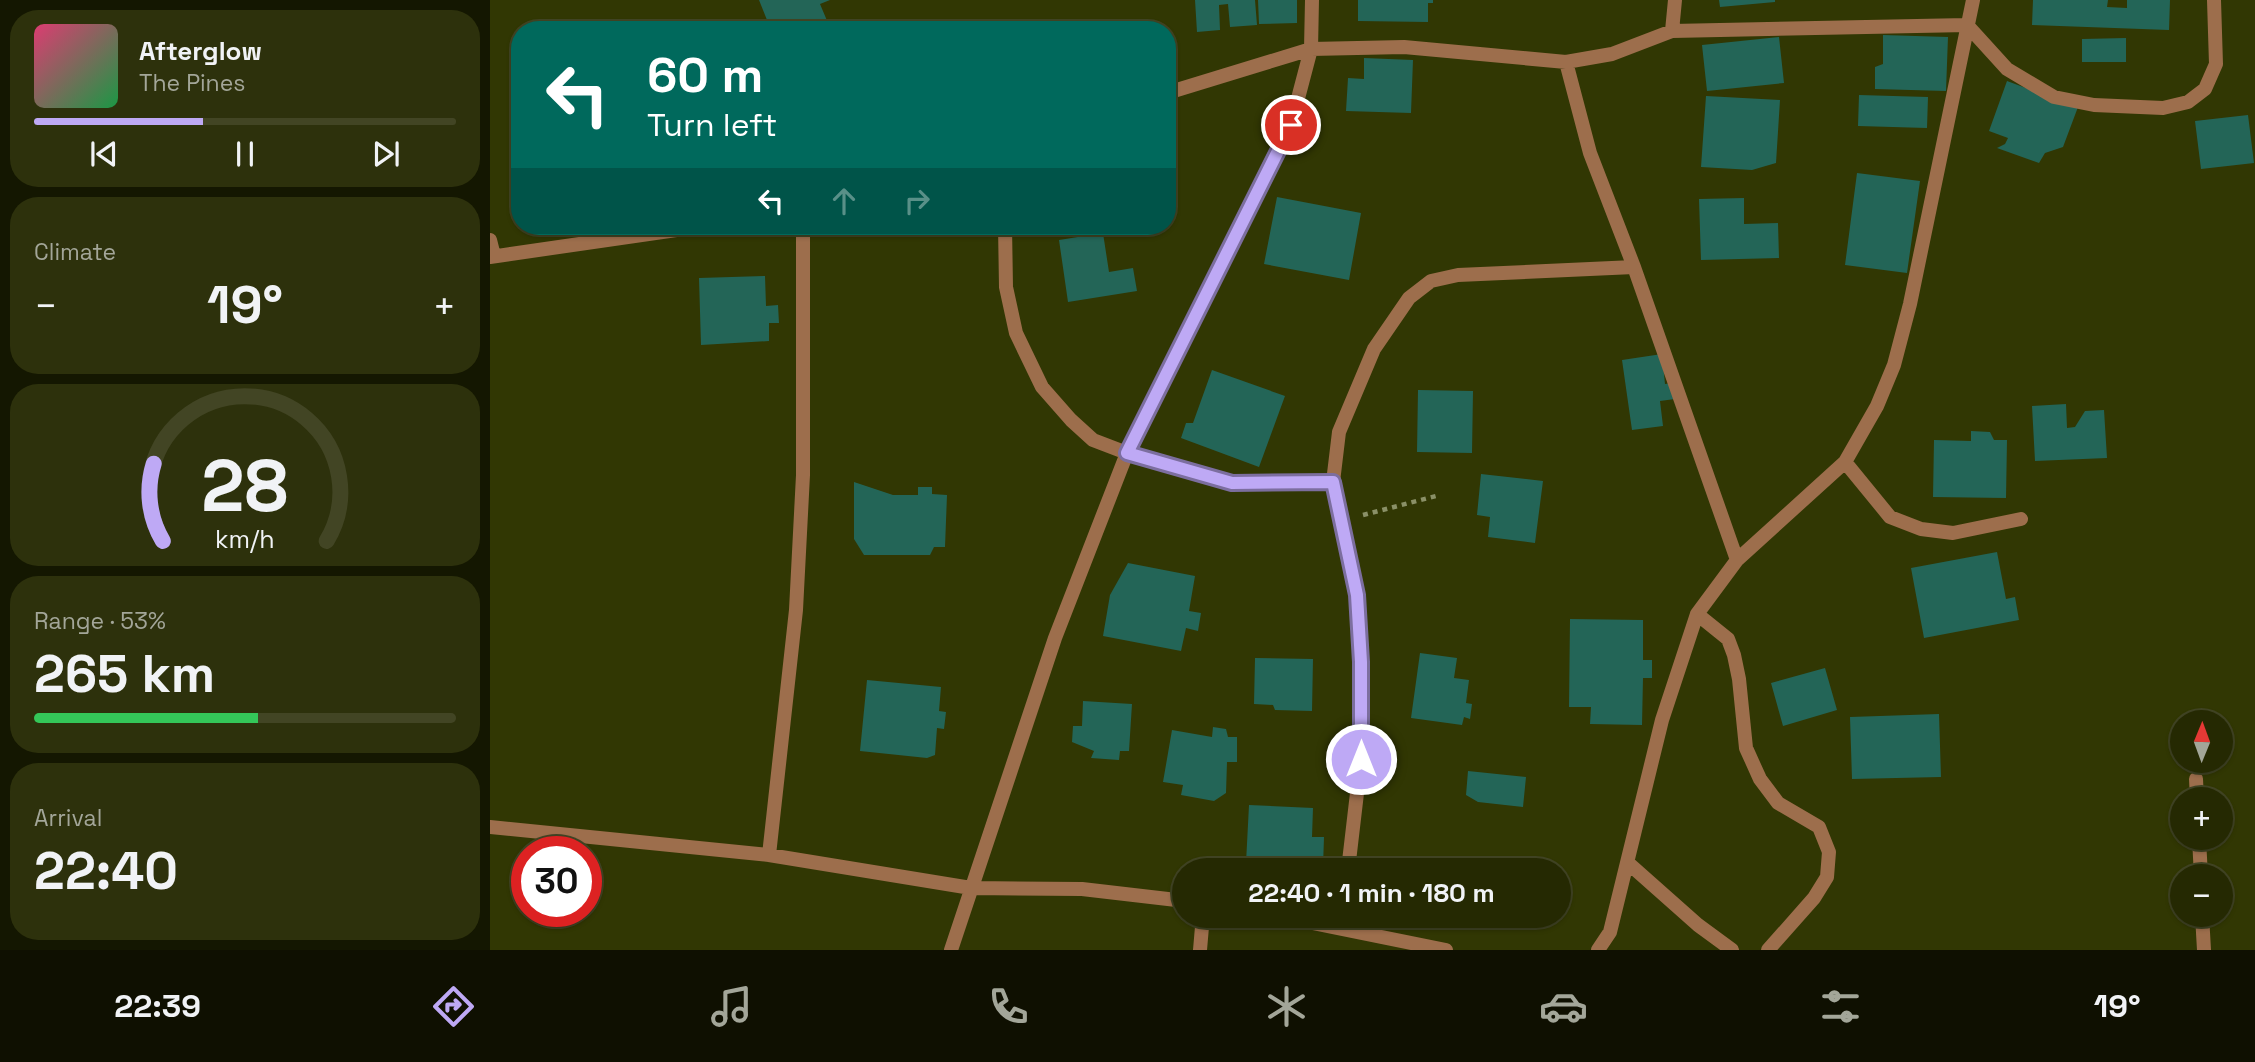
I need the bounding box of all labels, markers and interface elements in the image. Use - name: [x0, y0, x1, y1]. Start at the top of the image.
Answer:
- text: Afterglow: [139, 34, 262, 68]
- text: 60 m: [647, 44, 763, 106]
- icon: left: [532, 49, 623, 140]
- text: The Pines: [139, 68, 245, 98]
- pin: [1261, 95, 1321, 155]
- text: Turn left: [647, 105, 777, 145]
- icon: arrive: [1272, 106, 1310, 144]
- icon: previous: [85, 135, 123, 173]
- icon: pause: [226, 135, 264, 173]
- icon: next: [367, 135, 405, 173]
- icon: left: [752, 182, 790, 220]
- icon: ahead: [825, 182, 863, 220]
- icon: right: [898, 182, 936, 220]
- text: Climate: [34, 237, 116, 267]
- text: 19°: [207, 272, 283, 338]
- text: −: [34, 282, 58, 330]
- text: +: [432, 282, 456, 330]
- text: 28: [202, 439, 288, 532]
- text: km/h: [215, 523, 275, 555]
- text: Range · 53%: [34, 606, 166, 636]
- text: 265 km: [34, 641, 215, 707]
- north arrow: [2170, 710, 2233, 774]
- map controls: [2170, 710, 2233, 927]
- position arrow: [1324, 722, 1398, 796]
- button: +: [2170, 787, 2233, 850]
- text: Arrival: [34, 803, 102, 833]
- speed limit sign: 30: [511, 836, 602, 927]
- text: 22:40: [34, 838, 178, 904]
- button: −: [2170, 864, 2233, 927]
- text: 22:40 · 1 min · 180 m: [1248, 876, 1495, 910]
- icon: directions: [429, 982, 478, 1031]
- icon: music: [707, 982, 756, 1031]
- icon: phone: [984, 982, 1033, 1031]
- icon: climate: [1262, 982, 1311, 1031]
- icon: car: [1539, 982, 1588, 1031]
- icon: filters: [1816, 982, 1865, 1031]
- text: 22:39: [114, 986, 201, 1026]
- text: 19°: [2094, 986, 2141, 1026]

